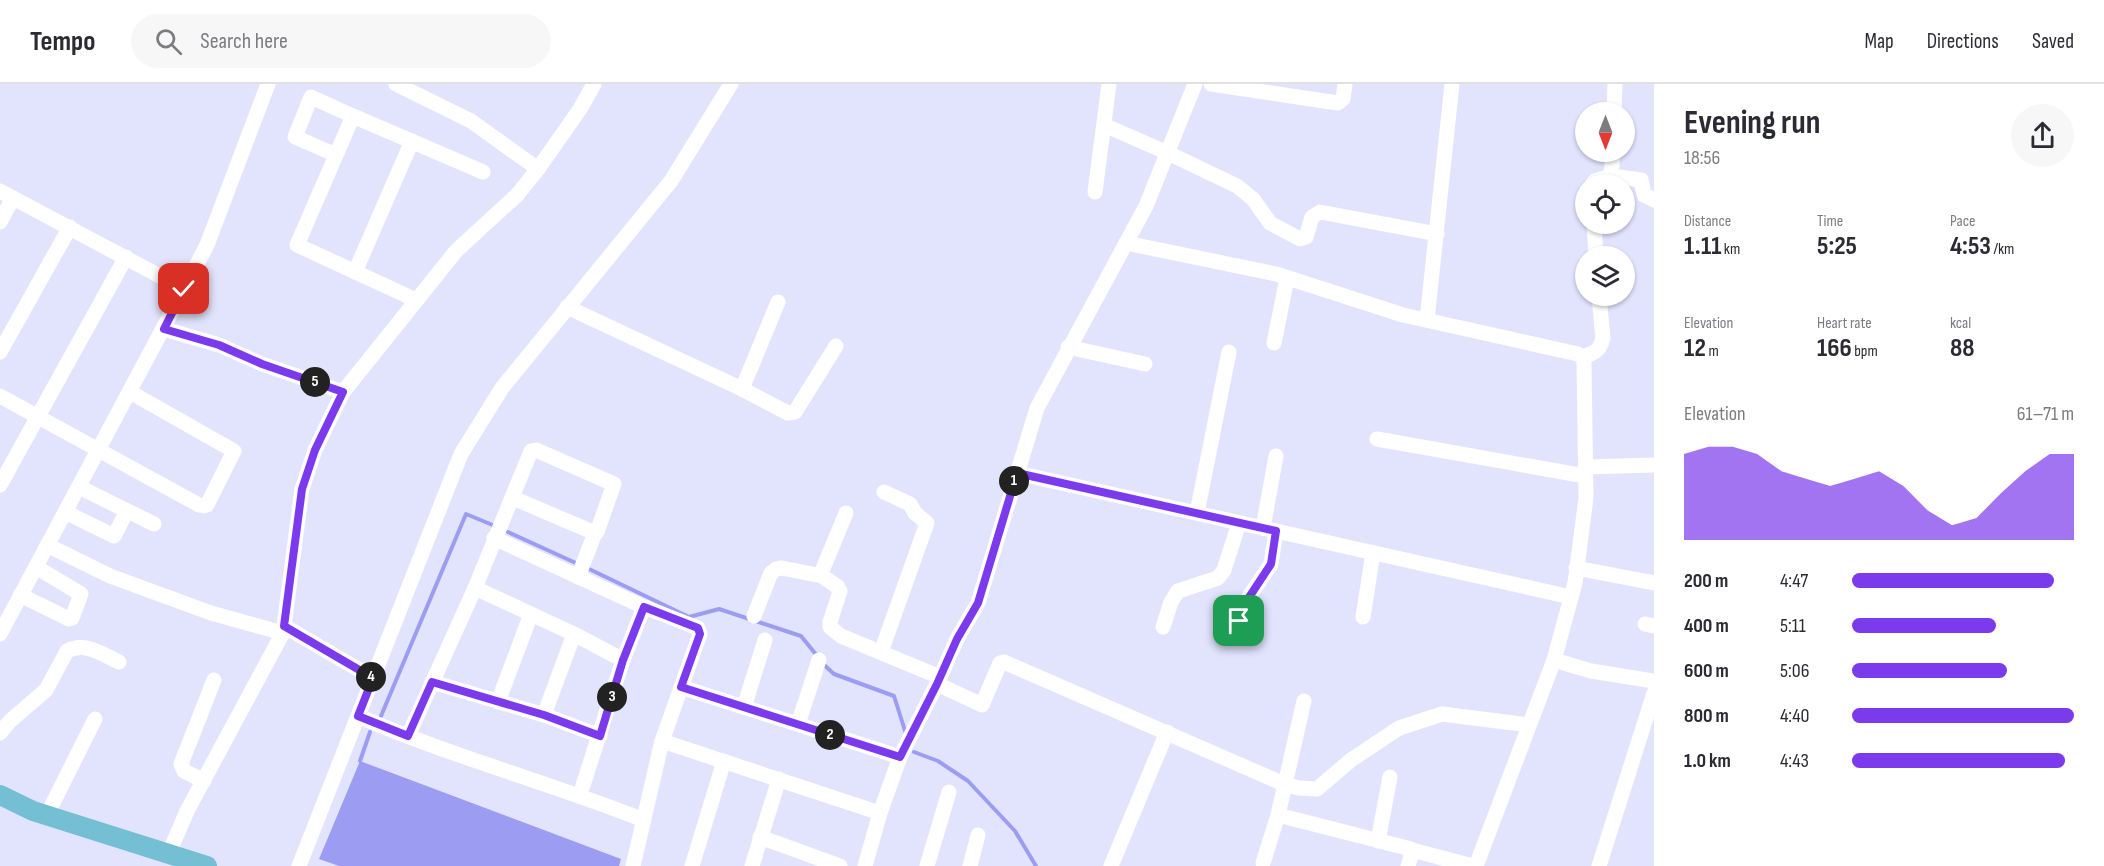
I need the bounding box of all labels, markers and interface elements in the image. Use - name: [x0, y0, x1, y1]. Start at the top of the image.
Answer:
- search box: [131, 14, 551, 68]
- text: Tempo: [30, 25, 95, 58]
- icon: search: [152, 25, 185, 58]
- text: Search here: [200, 28, 288, 55]
- text: Map: [1864, 29, 1894, 54]
- text: Directions: [1927, 29, 1999, 54]
- text: Saved: [2032, 29, 2074, 54]
- north arrow: [1575, 102, 1635, 162]
- map controls: [1575, 102, 1635, 306]
- text: Evening run: [1684, 103, 1820, 143]
- button: share: [2011, 104, 2074, 167]
- text: 18:56: [1684, 146, 1720, 170]
- button: locate: [1575, 174, 1635, 234]
- text: Distance: [1684, 212, 1731, 231]
- text: Time: [1817, 212, 1843, 231]
- text: Pace: [1950, 212, 1975, 231]
- text: 1.11: [1684, 231, 1721, 262]
- text: 5:25: [1817, 231, 1857, 262]
- text: 4:53: [1950, 231, 1991, 262]
- text: km: [1721, 240, 1740, 259]
- text: /km: [1991, 240, 2014, 259]
- button: layers: [1575, 246, 1635, 306]
- pin: [158, 263, 209, 314]
- icon: check: [167, 272, 200, 305]
- text: Elevation: [1684, 314, 1733, 333]
- text: Heart rate: [1817, 314, 1872, 333]
- text: kcal: [1950, 314, 1971, 333]
- text: 12: [1684, 333, 1706, 364]
- text: 166: [1817, 333, 1852, 364]
- text: 88: [1950, 333, 1975, 364]
- text: m: [1706, 342, 1719, 361]
- text: bpm: [1852, 342, 1878, 361]
- pin: 5: [300, 367, 330, 397]
- text: 5: [311, 372, 319, 391]
- text: Elevation: [1684, 402, 1746, 426]
- text: 61–71 m: [2017, 402, 2074, 426]
- pin: 1: [999, 466, 1029, 496]
- text: 1: [1011, 471, 1017, 490]
- text: 200 m: [1684, 569, 1728, 593]
- text: 4:47: [1780, 569, 1808, 593]
- pin: [1213, 595, 1264, 646]
- icon: arrive: [1222, 604, 1255, 637]
- text: 400 m: [1684, 614, 1729, 638]
- text: 5:11: [1780, 614, 1806, 638]
- text: 600 m: [1684, 659, 1729, 683]
- text: 5:06: [1780, 659, 1809, 683]
- pin: 4: [356, 662, 386, 692]
- text: 4: [367, 667, 375, 686]
- pin: 3: [597, 682, 627, 712]
- text: 3: [608, 687, 616, 706]
- text: 800 m: [1684, 704, 1729, 728]
- text: 4:40: [1780, 704, 1809, 728]
- pin: 2: [815, 720, 845, 750]
- text: 2: [826, 725, 834, 744]
- text: 1.0 km: [1684, 749, 1731, 773]
- text: 4:43: [1780, 749, 1809, 773]

